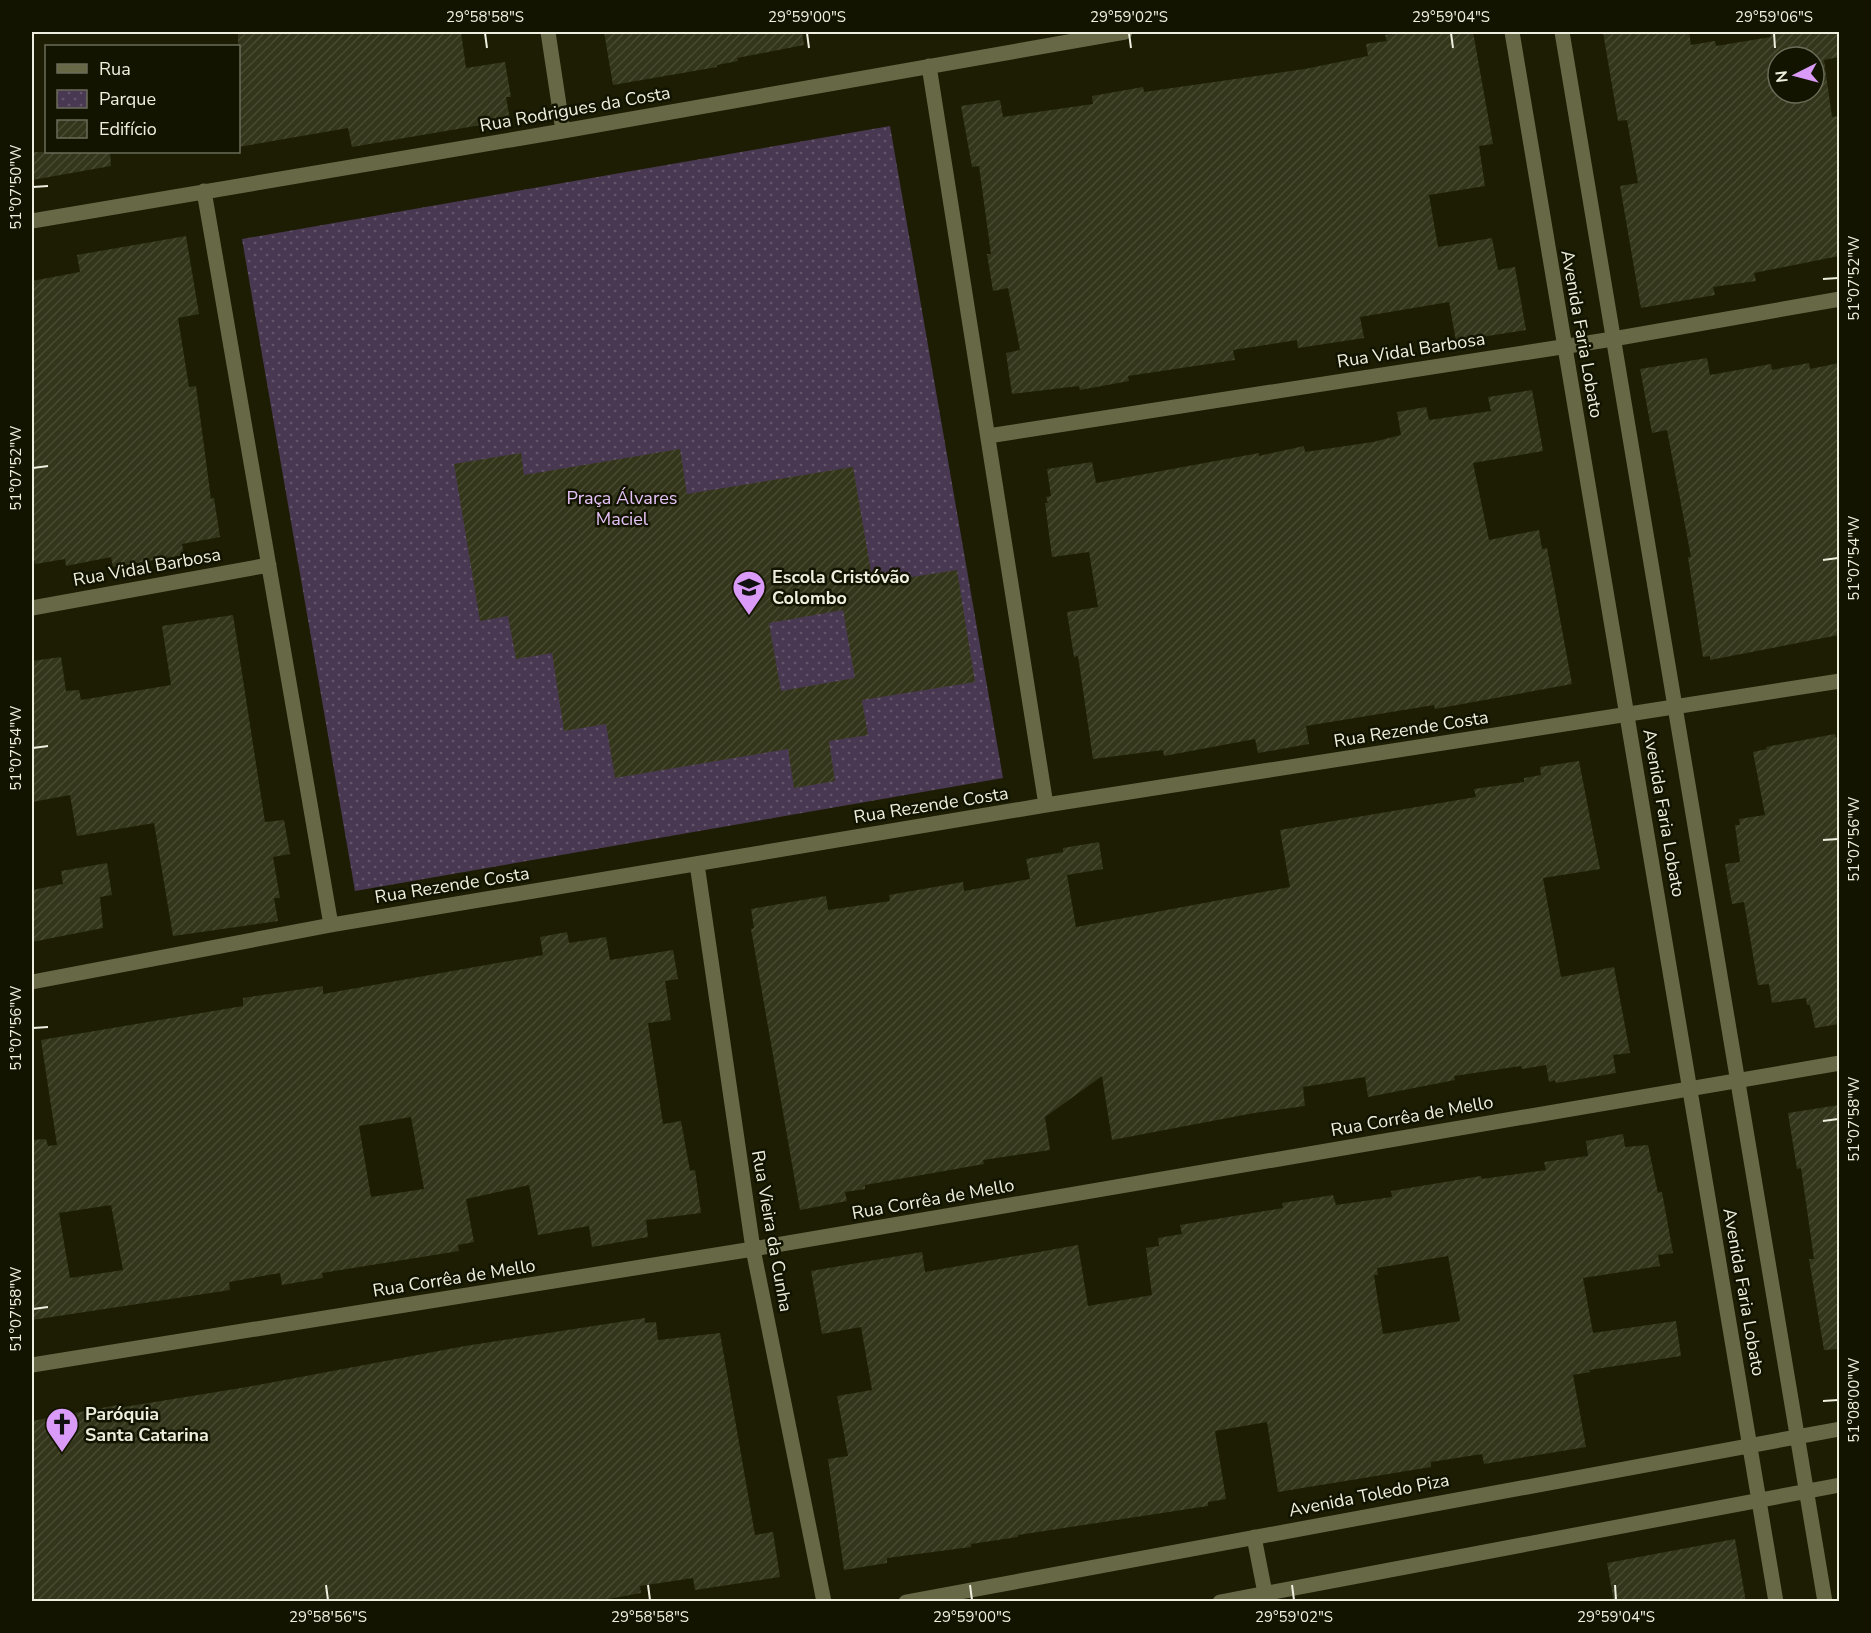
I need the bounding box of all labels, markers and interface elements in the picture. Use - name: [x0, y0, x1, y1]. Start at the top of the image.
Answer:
- text: 29°58'58"S: [446, 7, 524, 27]
- text: 29°59'00"S: [768, 7, 846, 27]
- text: 29°59'02"S: [1090, 7, 1168, 27]
- text: 29°59'04"S: [1412, 7, 1490, 27]
- text: 29°59'06"S: [1735, 7, 1813, 27]
- legend: [45, 45, 240, 153]
- north arrow: [1766, 45, 1826, 105]
- text: Rua: [99, 57, 131, 81]
- text: N: [1771, 69, 1794, 84]
- street label: Rua Rodrigues da Costa: [478, 80, 672, 138]
- text: Parque: [99, 87, 156, 111]
- text: Edifício: [99, 117, 157, 141]
- text: 51°07'50"W: [6, 144, 26, 230]
- text: 51°07'52"W: [1844, 235, 1864, 321]
- street label: Avenida Faria Lobato: [1555, 248, 1609, 420]
- street label: Rua Vidal Barbosa: [1335, 326, 1487, 374]
- text: 51°07'52"W: [6, 425, 26, 511]
- park label: Praça Álvares Maciel: [567, 486, 677, 531]
- text: 51°07'54"W: [1844, 515, 1864, 601]
- street label: Rua Vidal Barbosa: [71, 542, 223, 592]
- place label: Escola Cristóvão Colombo: [772, 565, 910, 610]
- school or university icon: Escola Cristóvão Colombo: [731, 569, 767, 616]
- text: 51°07'54"W: [6, 705, 26, 791]
- street label: Rua Rezende Costa: [1332, 705, 1490, 753]
- street label: Avenida Faria Lobato: [1637, 727, 1691, 899]
- street label: Rua Rezende Costa: [852, 781, 1010, 829]
- text: 51°07'56"W: [1844, 796, 1864, 882]
- street label: Rua Rezende Costa: [373, 861, 531, 909]
- text: 51°07'56"W: [6, 985, 26, 1071]
- text: 51°07'58"W: [1844, 1076, 1864, 1162]
- street label: Rua Corrêa de Mello: [1329, 1090, 1495, 1142]
- street label: Rua Vieira da Cunha: [746, 1148, 798, 1314]
- street label: Rua Corrêa de Mello: [850, 1173, 1016, 1225]
- street label: Avenida Faria Lobato: [1717, 1206, 1771, 1378]
- street label: Rua Corrêa de Mello: [371, 1253, 537, 1303]
- text: 51°07'58"W: [6, 1266, 26, 1352]
- text: 51°08'00"W: [1844, 1357, 1864, 1443]
- place label: Paróquia Santa Catarina: [85, 1402, 209, 1447]
- church icon: Paróquia Santa Catarina: [44, 1406, 80, 1453]
- street label: Avenida Toledo Piza: [1287, 1468, 1451, 1522]
- text: 29°58'56"S: [289, 1607, 367, 1627]
- text: 29°58'58"S: [611, 1607, 689, 1627]
- text: 29°59'00"S: [933, 1607, 1011, 1627]
- text: 29°59'02"S: [1255, 1607, 1333, 1627]
- text: 29°59'04"S: [1577, 1607, 1655, 1627]

